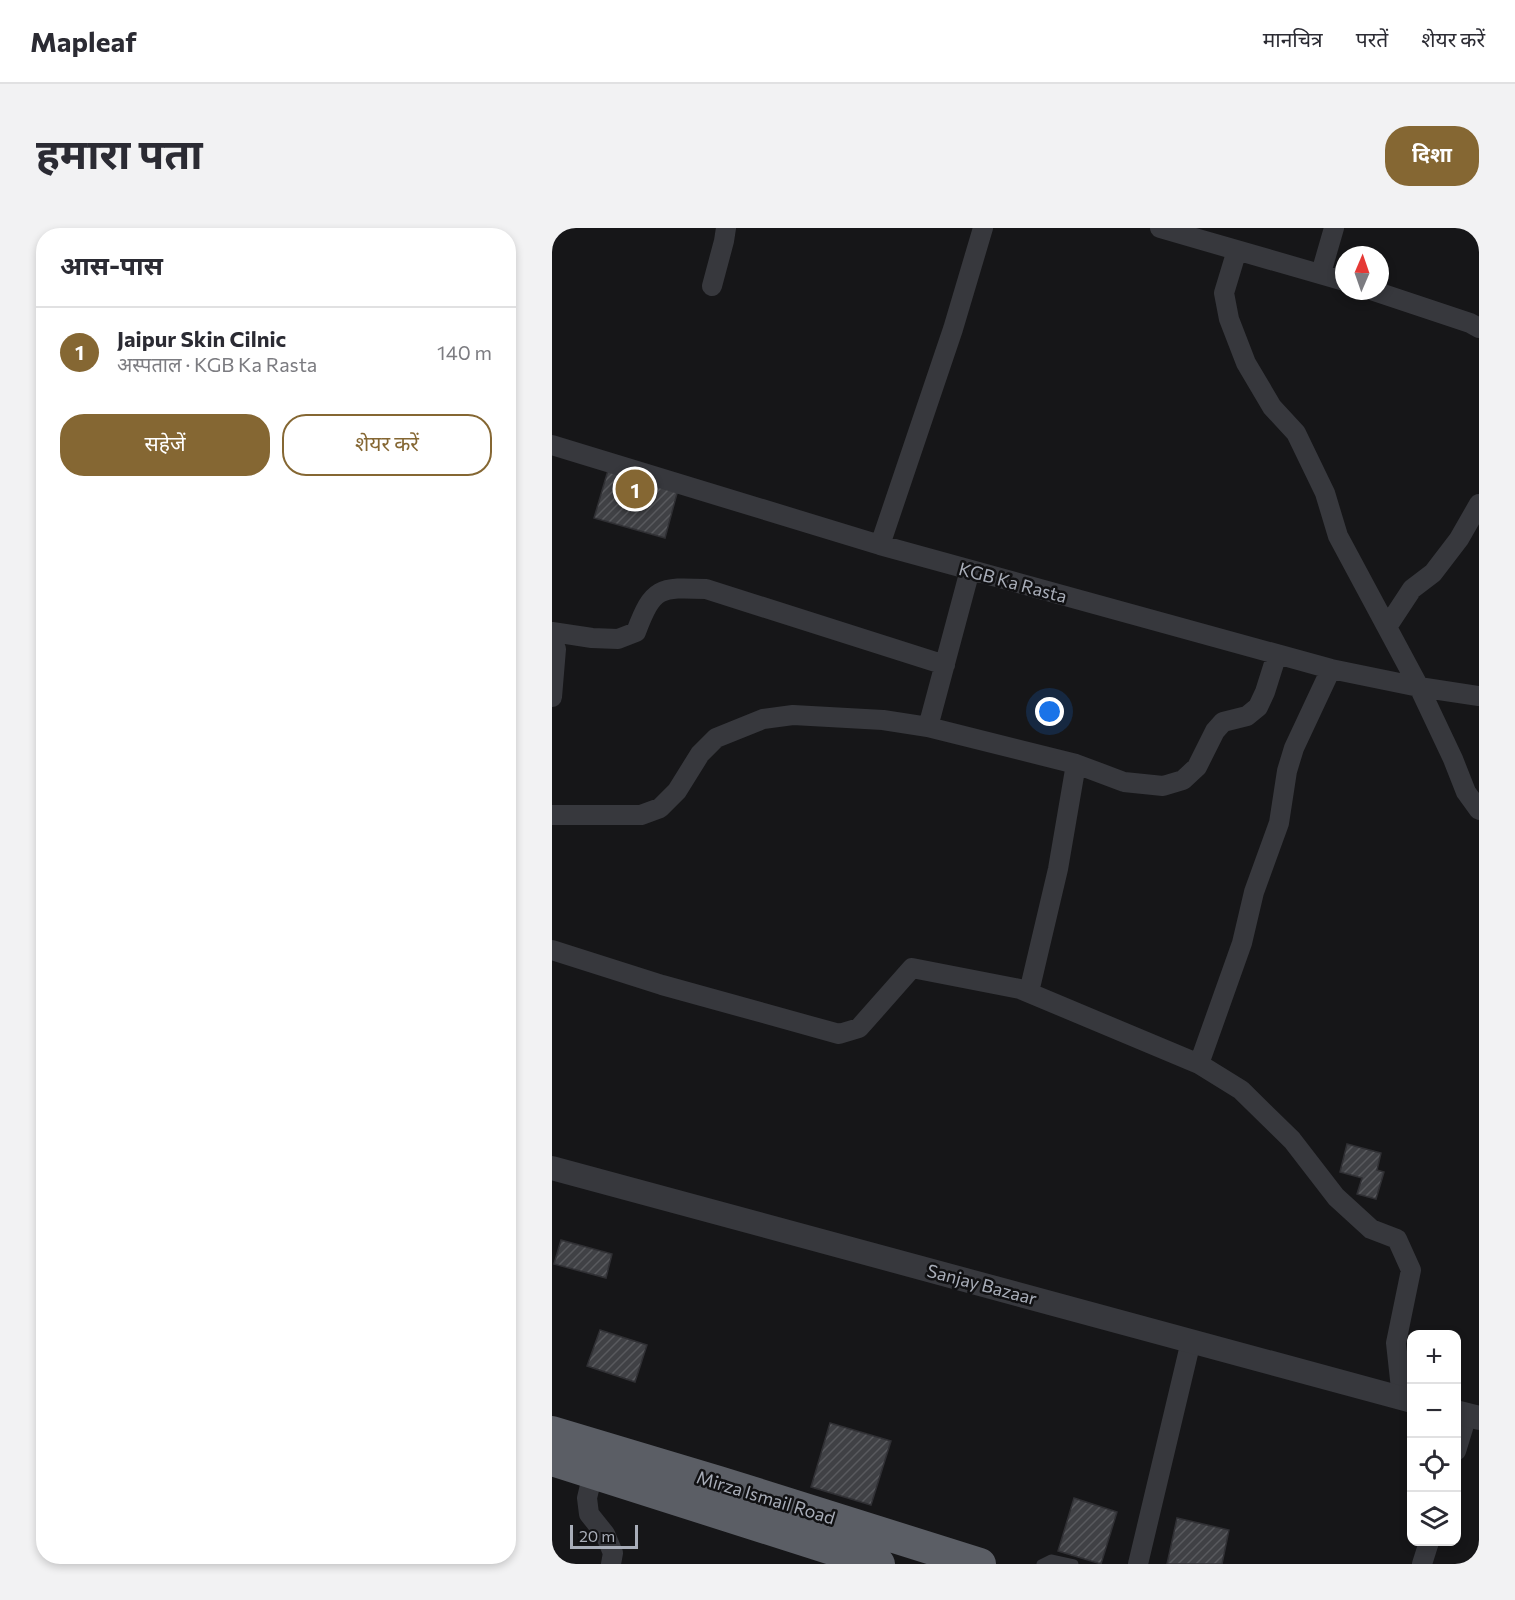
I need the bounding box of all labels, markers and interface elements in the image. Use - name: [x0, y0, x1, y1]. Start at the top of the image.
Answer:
- text: Mapleaf: [30, 24, 137, 58]
- text: मानचित्र: [1263, 26, 1323, 51]
- text: परतें: [1356, 26, 1388, 51]
- text: शेयर करें: [1421, 26, 1485, 51]
- text: हमारा पता: [36, 126, 203, 178]
- button: दिशा: [1385, 126, 1479, 186]
- north arrow: [1335, 246, 1389, 300]
- text: आस-पास: [60, 249, 163, 280]
- text: Jaipur Skin Cilnic: [117, 325, 286, 352]
- text: 1: [75, 340, 84, 364]
- text: 140 m: [437, 340, 492, 364]
- text: अस्पताल · KGB Ka Rasta: [117, 352, 317, 376]
- button: सहेजें: [60, 414, 270, 476]
- button: शेयर करें: [282, 414, 492, 476]
- pin: 1: [616, 466, 655, 512]
- street label: KGB Ka Rasta: [957, 557, 1069, 607]
- your location: [1035, 697, 1064, 726]
- street label: Sanjay Bazaar: [925, 1259, 1039, 1309]
- map controls: [1407, 1330, 1461, 1546]
- button: +: [1407, 1330, 1461, 1384]
- button: −: [1407, 1384, 1461, 1438]
- button: locate: [1407, 1438, 1461, 1492]
- street label: Mirza Ismail Road: [694, 1465, 838, 1529]
- button: layers: [1407, 1492, 1461, 1546]
- scale bar: [570, 1522, 638, 1550]
- text: 20 m: [579, 1526, 615, 1545]

